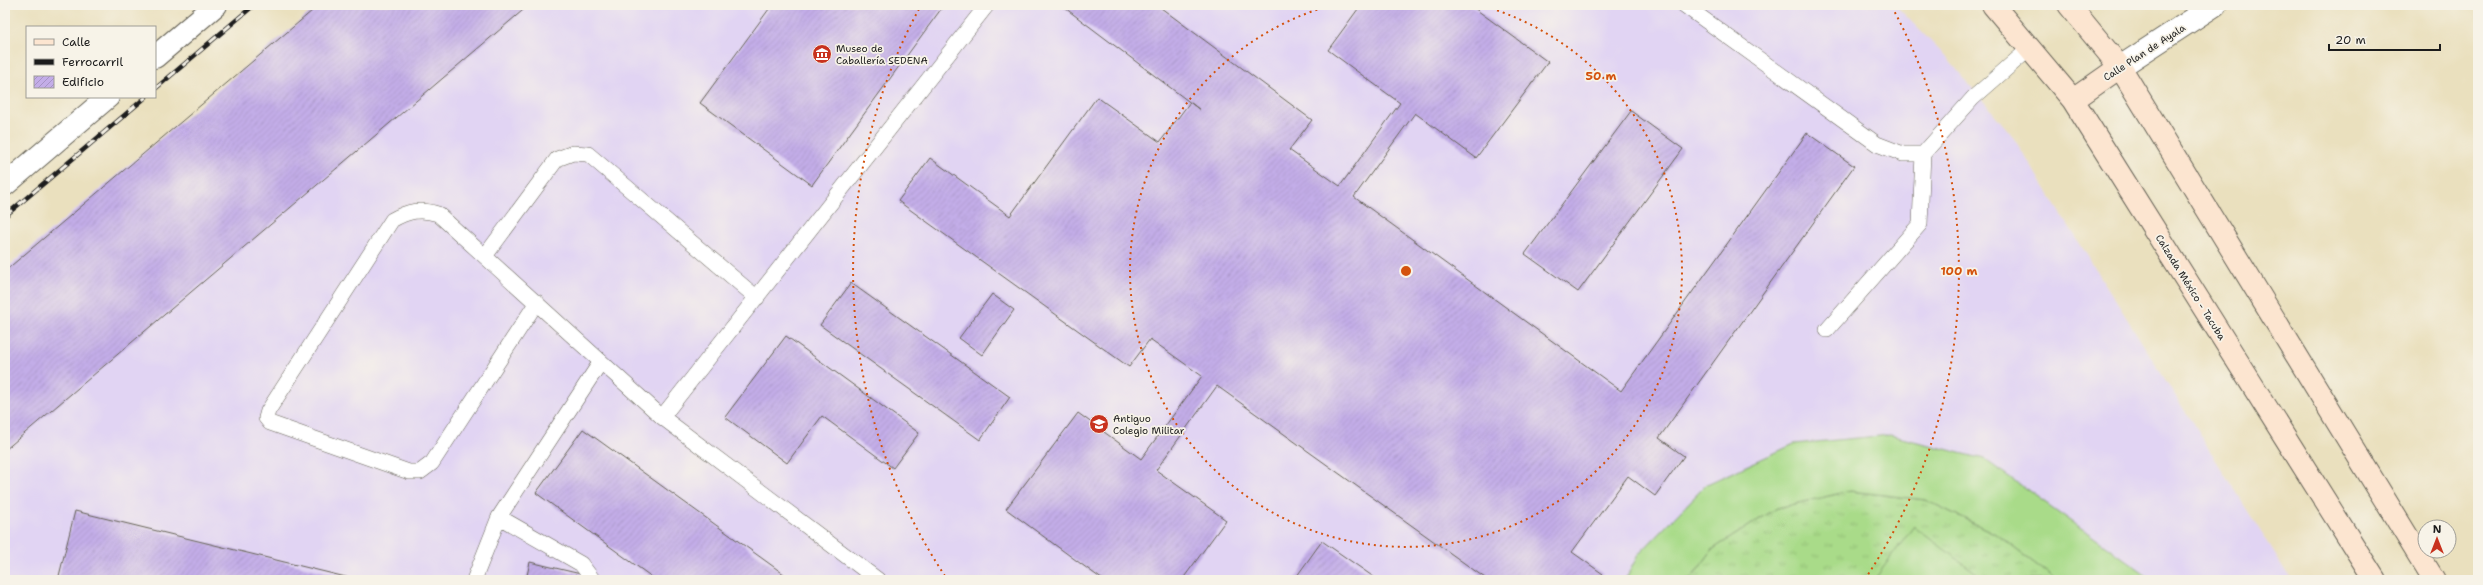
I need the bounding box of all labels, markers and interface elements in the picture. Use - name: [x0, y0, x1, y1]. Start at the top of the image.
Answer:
- street label: Calle Plan de Ayala: [2101, 21, 2188, 84]
- legend: [26, 26, 156, 98]
- scale bar: [2329, 26, 2440, 52]
- text: 20 m: [2335, 32, 2366, 48]
- text: Calle: [62, 34, 91, 50]
- place label: Museo de Caballería SEDENA: [836, 42, 928, 67]
- museum icon: Museo de Caballería SEDENA: [811, 43, 833, 65]
- text: Ferrocarril: [62, 54, 123, 70]
- text: 50 m: [1586, 68, 1617, 84]
- text: Edificio: [62, 74, 104, 90]
- street label: Calzada México - Tacuba: [2153, 232, 2229, 343]
- text: 100 m: [1941, 263, 1978, 279]
- centre of rings: [1399, 264, 1413, 278]
- place label: Antiguo Colegio Militar: [1113, 412, 1185, 437]
- school or university icon: Antiguo Colegio Militar: [1088, 413, 1110, 435]
- north arrow: [2417, 519, 2457, 559]
- text: N: [2433, 522, 2442, 537]

